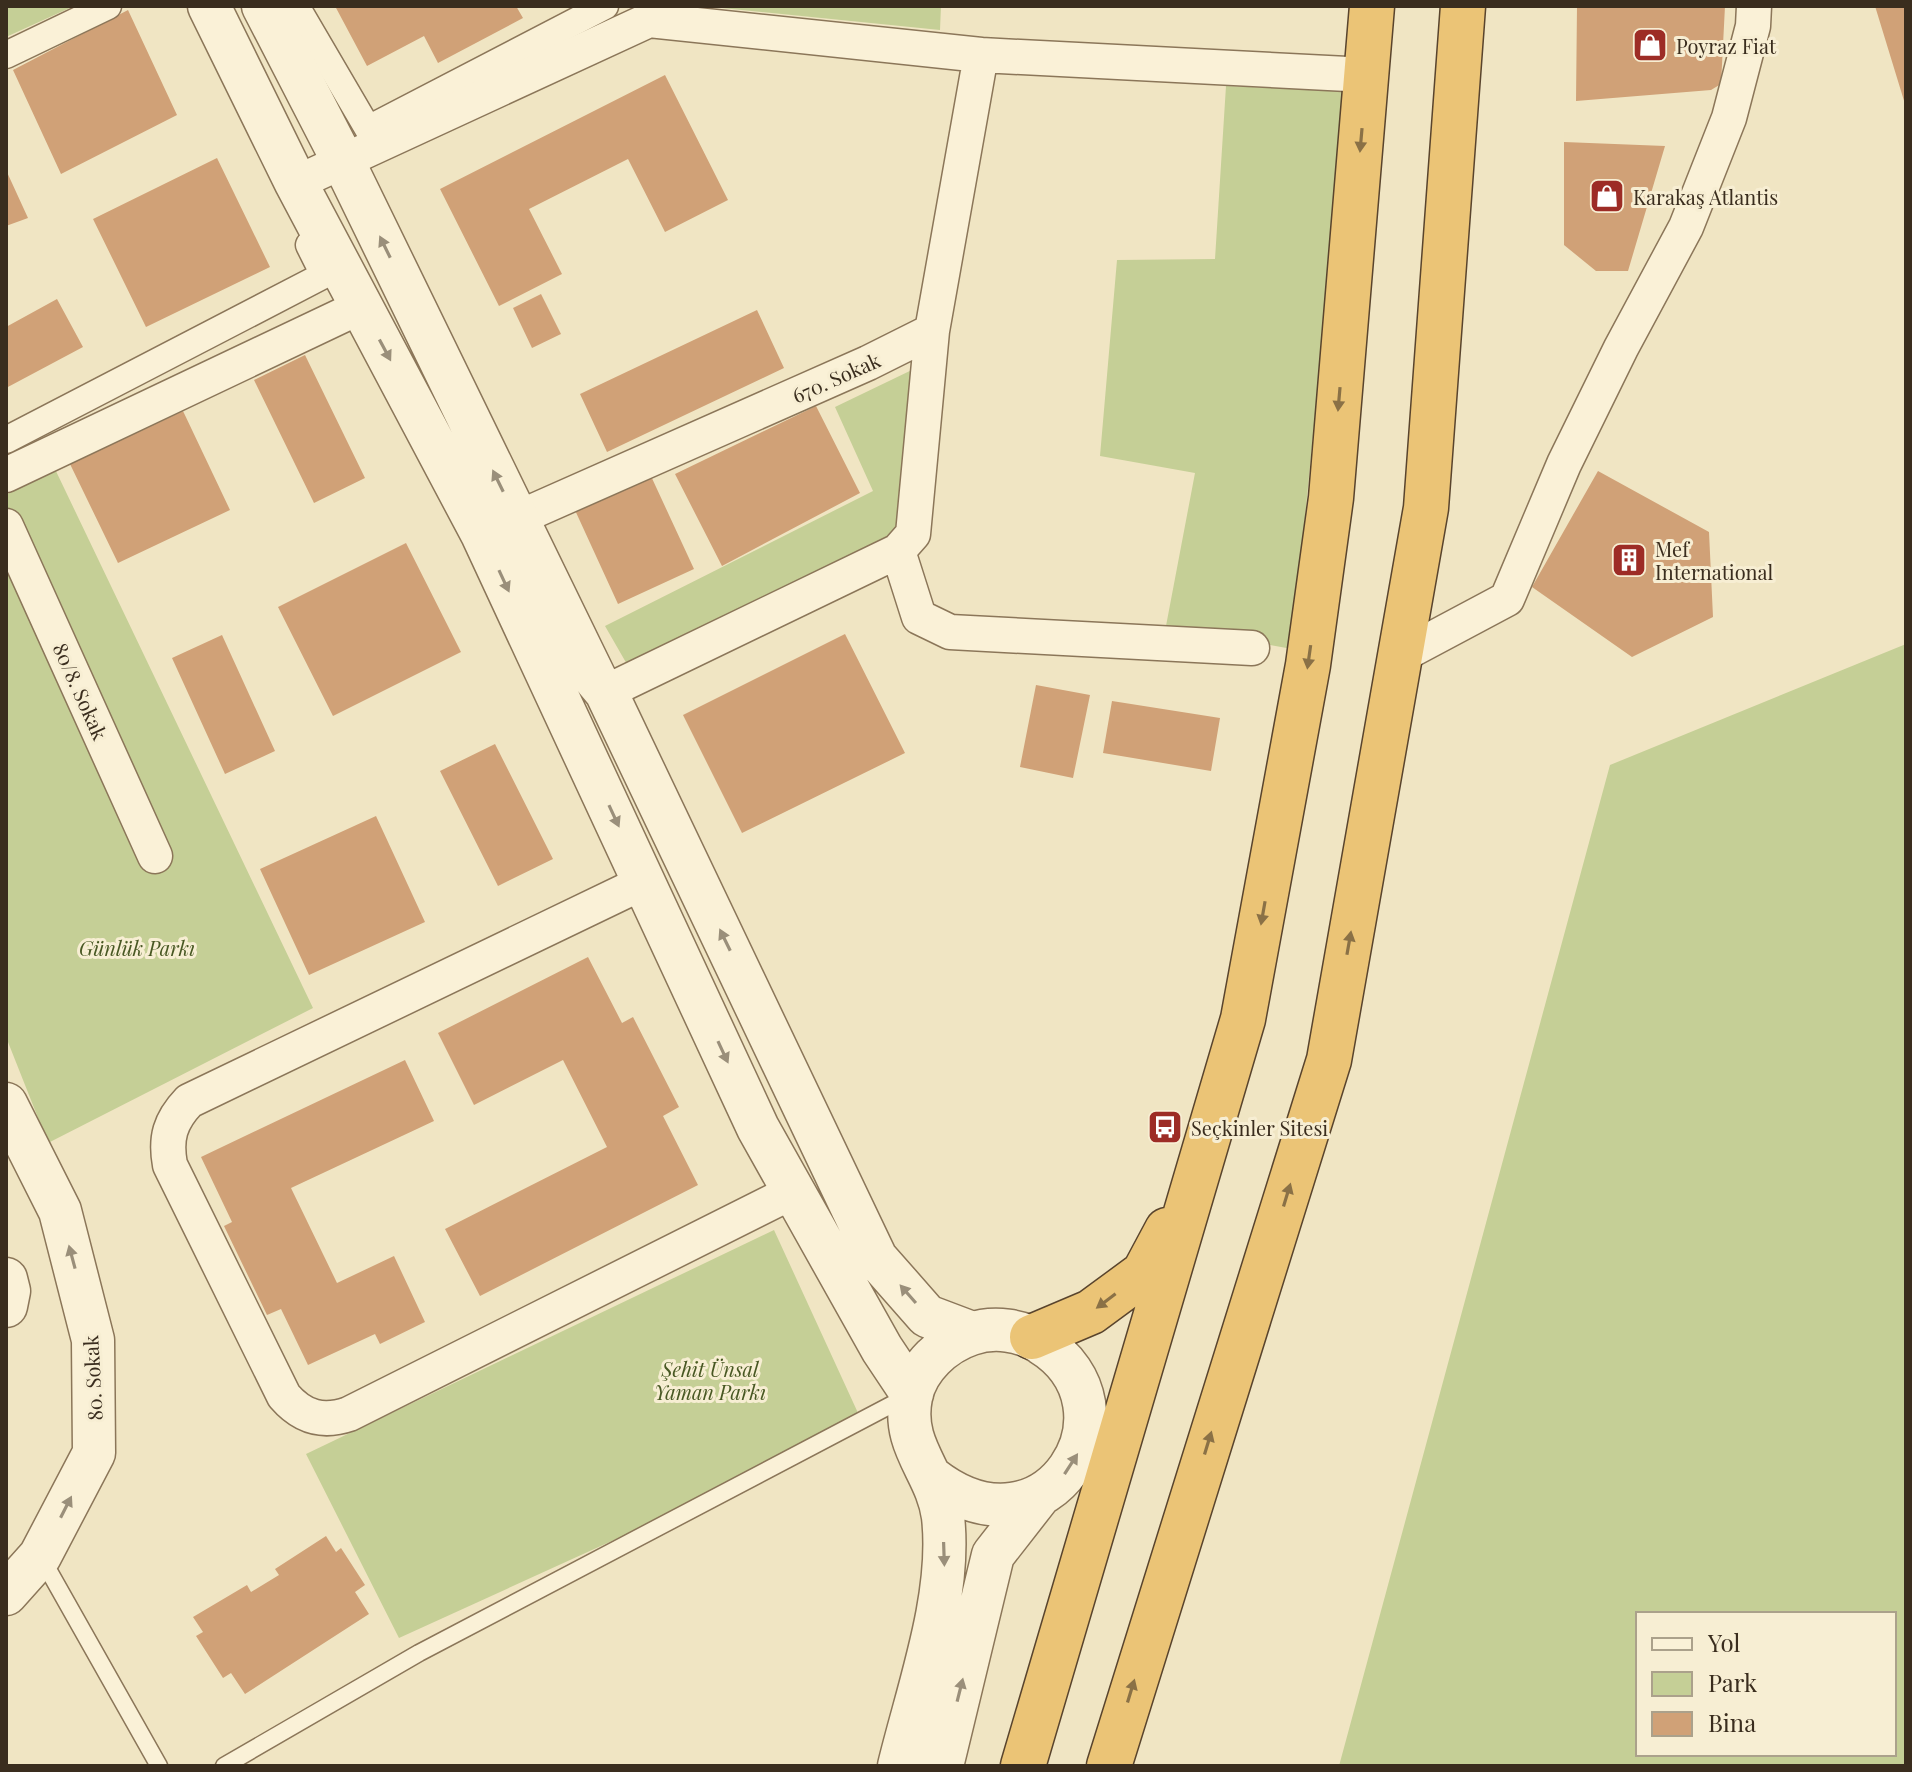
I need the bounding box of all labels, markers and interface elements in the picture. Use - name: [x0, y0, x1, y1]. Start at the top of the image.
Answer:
- shop icon: Poyraz Fiat: [1631, 26, 1669, 64]
- place label: Poyraz Fiat: [1676, 32, 1777, 59]
- one-way arrow: [1355, 127, 1368, 152]
- shop icon: Karakaş Atlantis: [1588, 177, 1626, 215]
- place label: Karakaş Atlantis: [1633, 183, 1778, 210]
- one-way arrow: [378, 236, 392, 259]
- one-way arrow: [378, 338, 391, 361]
- street label: 670. Sokak: [788, 346, 884, 408]
- one-way arrow: [1332, 387, 1345, 412]
- one-way arrow: [491, 470, 505, 493]
- place label: Mef International: [1655, 535, 1774, 585]
- building icon: Mef International: [1610, 541, 1648, 579]
- one-way arrow: [497, 569, 511, 592]
- street label: 80/8. Sokak: [48, 638, 114, 744]
- one-way arrow: [1302, 645, 1315, 670]
- one-way arrow: [607, 805, 621, 828]
- one-way arrow: [1256, 900, 1268, 925]
- one-way arrow: [718, 929, 732, 952]
- one-way arrow: [1344, 931, 1356, 956]
- park label: Günlük Parkı: [79, 934, 195, 961]
- one-way arrow: [716, 1041, 730, 1064]
- bus stop icon: Seçkinler Sitesi: [1146, 1108, 1184, 1146]
- place label: Seçkinler Sitesi: [1191, 1114, 1328, 1141]
- one-way arrow: [1281, 1183, 1293, 1207]
- one-way arrow: [65, 1245, 77, 1270]
- one-way arrow: [899, 1285, 917, 1304]
- one-way arrow: [1096, 1292, 1116, 1308]
- street label: 80. Sokak: [76, 1334, 108, 1422]
- park label: Şehit Ünsal Yaman Parkı: [654, 1355, 766, 1405]
- one-way arrow: [1203, 1431, 1215, 1455]
- one-way arrow: [1063, 1453, 1077, 1475]
- one-way arrow: [59, 1496, 72, 1519]
- one-way arrow: [937, 1542, 950, 1567]
- legend: [1636, 1612, 1896, 1756]
- text: Yol: [1707, 1626, 1740, 1658]
- text: Park: [1708, 1666, 1758, 1698]
- one-way arrow: [954, 1678, 967, 1703]
- one-way arrow: [1125, 1679, 1138, 1703]
- text: Bina: [1708, 1706, 1756, 1738]

